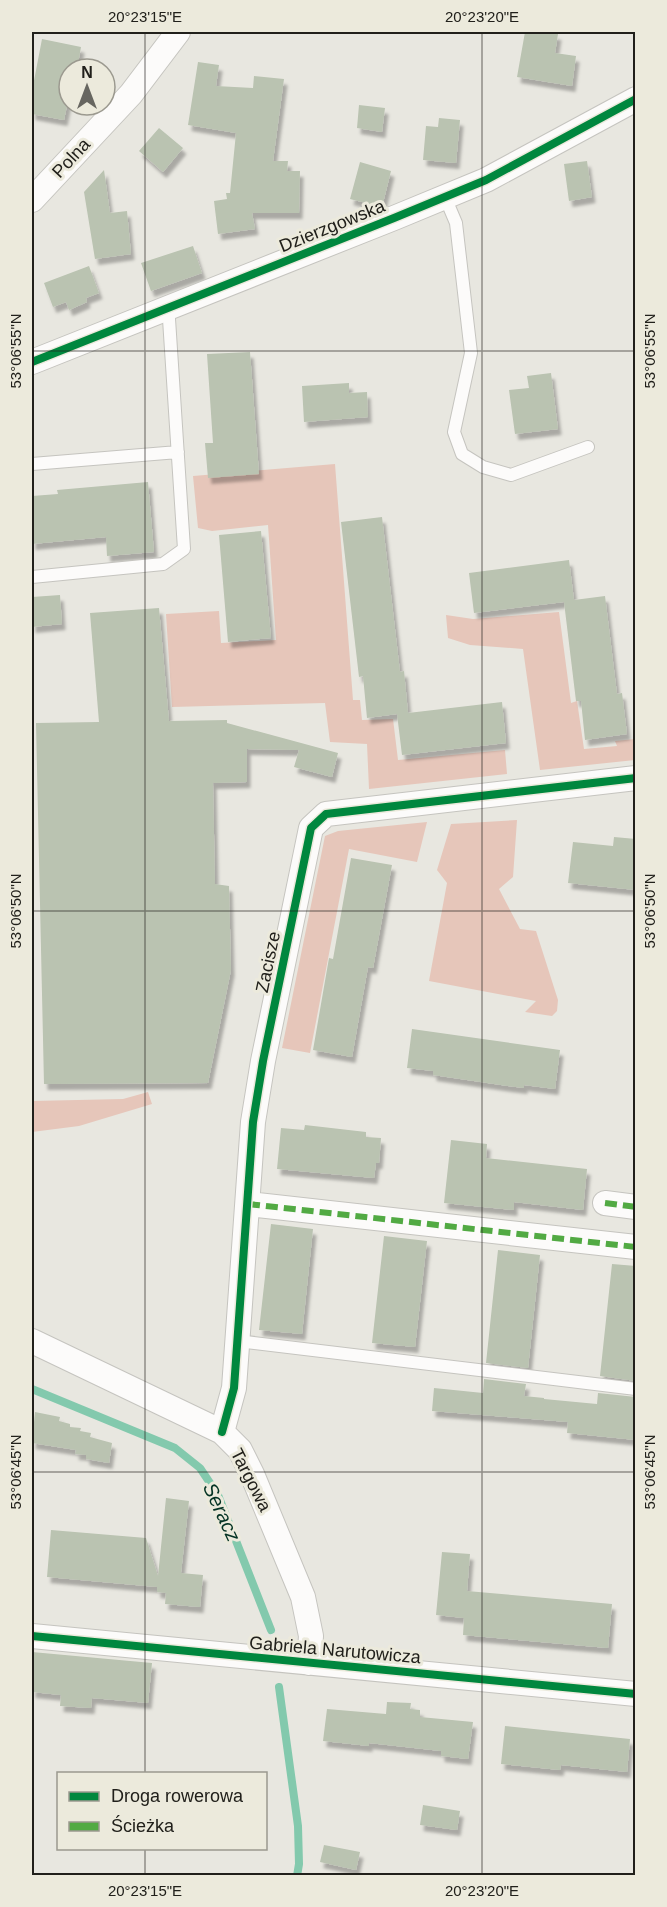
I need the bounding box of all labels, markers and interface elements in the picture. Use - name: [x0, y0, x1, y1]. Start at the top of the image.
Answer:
- text: 20°23'15"E: [108, 8, 182, 25]
- text: 20°23'20"E: [445, 8, 519, 25]
- north arrow: [57, 57, 117, 117]
- text: N: [81, 64, 93, 81]
- street label: Polna: [48, 134, 95, 182]
- street label: Dzierzgowska: [276, 195, 389, 256]
- text: 53°06'55"N: [7, 313, 24, 389]
- text: 53°06'55"N: [641, 313, 658, 389]
- text: 53°06'50"N: [7, 873, 24, 949]
- text: 53°06'50"N: [641, 873, 658, 949]
- street label: Zacisze: [252, 930, 284, 994]
- text: 53°06'45"N: [7, 1434, 24, 1510]
- text: 53°06'45"N: [641, 1434, 658, 1510]
- street label: Targowa: [227, 1445, 276, 1516]
- water label: Seracz: [199, 1479, 245, 1545]
- street label: Gabriela Narutowicza: [248, 1633, 423, 1668]
- legend: [57, 1772, 267, 1850]
- text: Droga rowerowa: [111, 1786, 244, 1806]
- text: Ścieżka: [111, 1815, 175, 1836]
- text: 20°23'15"E: [108, 1882, 182, 1899]
- text: 20°23'20"E: [445, 1882, 519, 1899]

